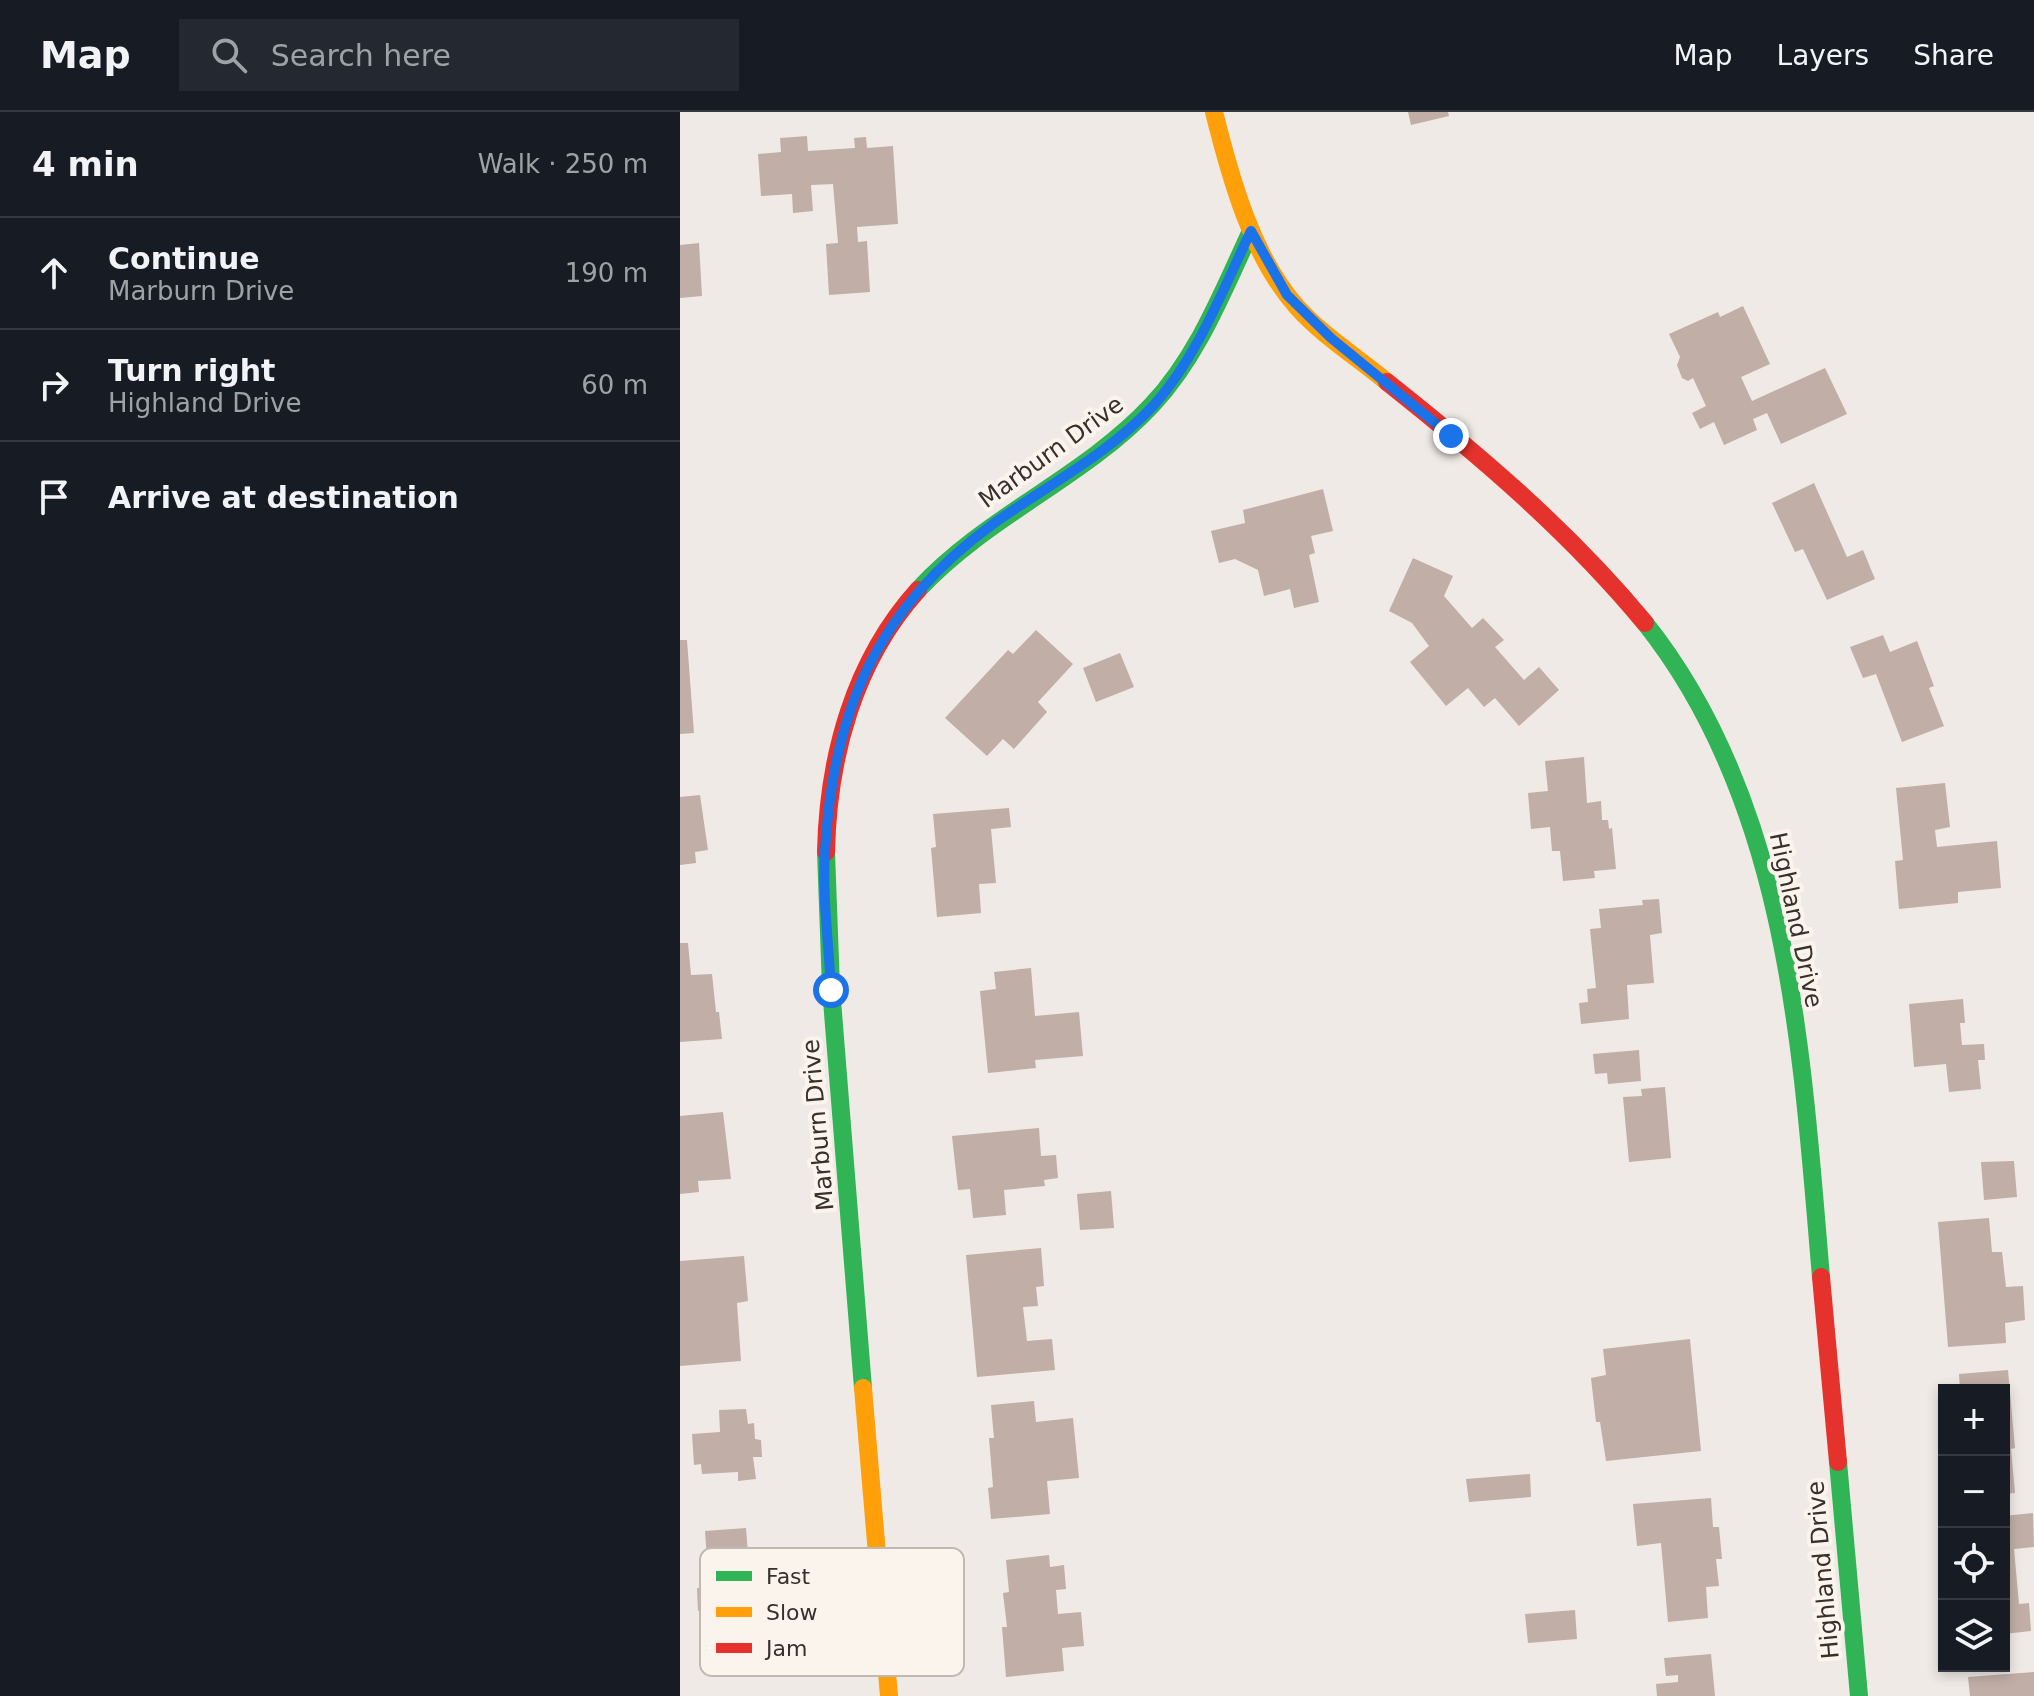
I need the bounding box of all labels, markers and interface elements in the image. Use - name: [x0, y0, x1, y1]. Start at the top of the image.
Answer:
- search box: [179, 19, 739, 91]
- text: Map: [40, 33, 131, 77]
- icon: search: [207, 33, 251, 77]
- text: Search here: [271, 38, 451, 73]
- text: Map: [1673, 39, 1733, 72]
- text: Layers: [1777, 39, 1869, 72]
- text: Share: [1913, 39, 1994, 72]
- text: 4 min: [32, 144, 139, 184]
- text: Walk · 250 m: [478, 149, 648, 179]
- text: Continue: [108, 241, 260, 276]
- icon: ahead: [32, 251, 76, 295]
- text: 190 m: [565, 258, 648, 288]
- text: Marburn Drive: [108, 276, 294, 306]
- text: Turn right: [108, 353, 275, 388]
- icon: right: [32, 363, 76, 407]
- text: 60 m: [581, 370, 648, 400]
- text: Highland Drive: [108, 388, 301, 418]
- street label: Marburn Drive: [973, 390, 1129, 514]
- route end: [1433, 418, 1469, 454]
- icon: arrive: [32, 475, 76, 519]
- text: Arrive at destination: [108, 480, 459, 515]
- street label: Highland Drive: [1764, 830, 1828, 1010]
- route start: [813, 972, 849, 1008]
- street label: Marburn Drive: [797, 1038, 839, 1212]
- map controls: [1938, 1384, 2010, 1672]
- button: +: [1938, 1384, 2010, 1456]
- button: −: [1938, 1456, 2010, 1528]
- street label: Highland Drive: [1801, 1480, 1845, 1660]
- button: locate: [1938, 1528, 2010, 1600]
- legend: [700, 1548, 964, 1676]
- text: Fast: [766, 1564, 811, 1589]
- text: Slow: [766, 1600, 818, 1625]
- button: layers: [1938, 1600, 2010, 1672]
- text: Jam: [764, 1636, 807, 1661]

